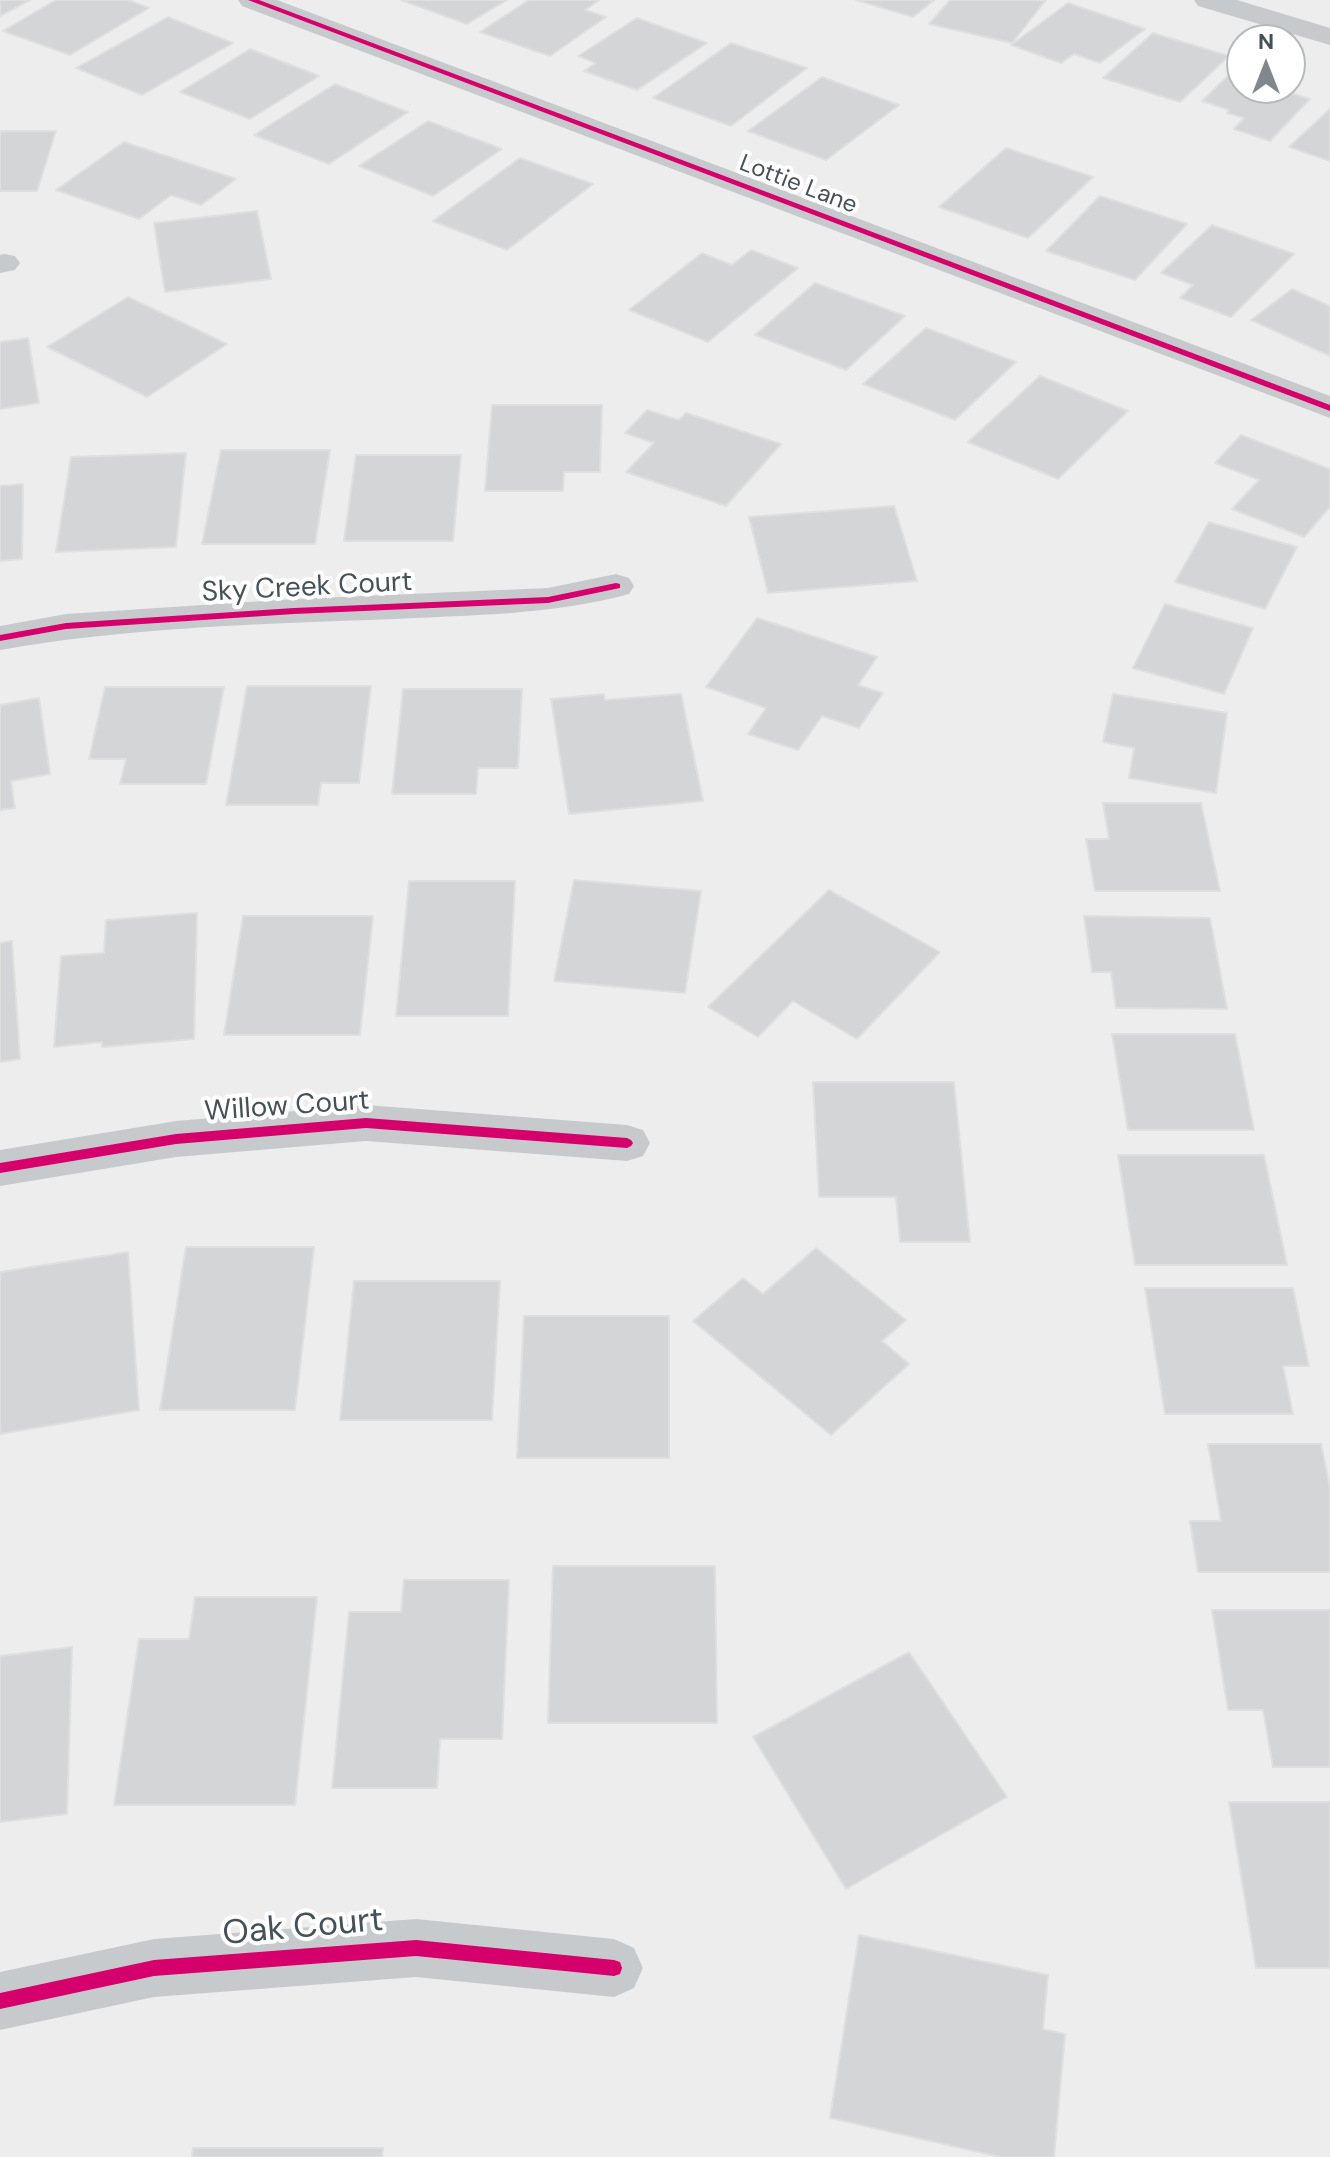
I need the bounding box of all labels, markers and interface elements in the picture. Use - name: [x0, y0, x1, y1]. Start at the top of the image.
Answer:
- north arrow: [1226, 24, 1306, 104]
- text: N: [1258, 27, 1274, 56]
- street label: Lottie Lane: [735, 149, 861, 221]
- street label: Sky Creek Court: [201, 566, 413, 610]
- street label: Willow Court: [203, 1084, 371, 1130]
- street label: Oak Court: [221, 1901, 385, 1955]

